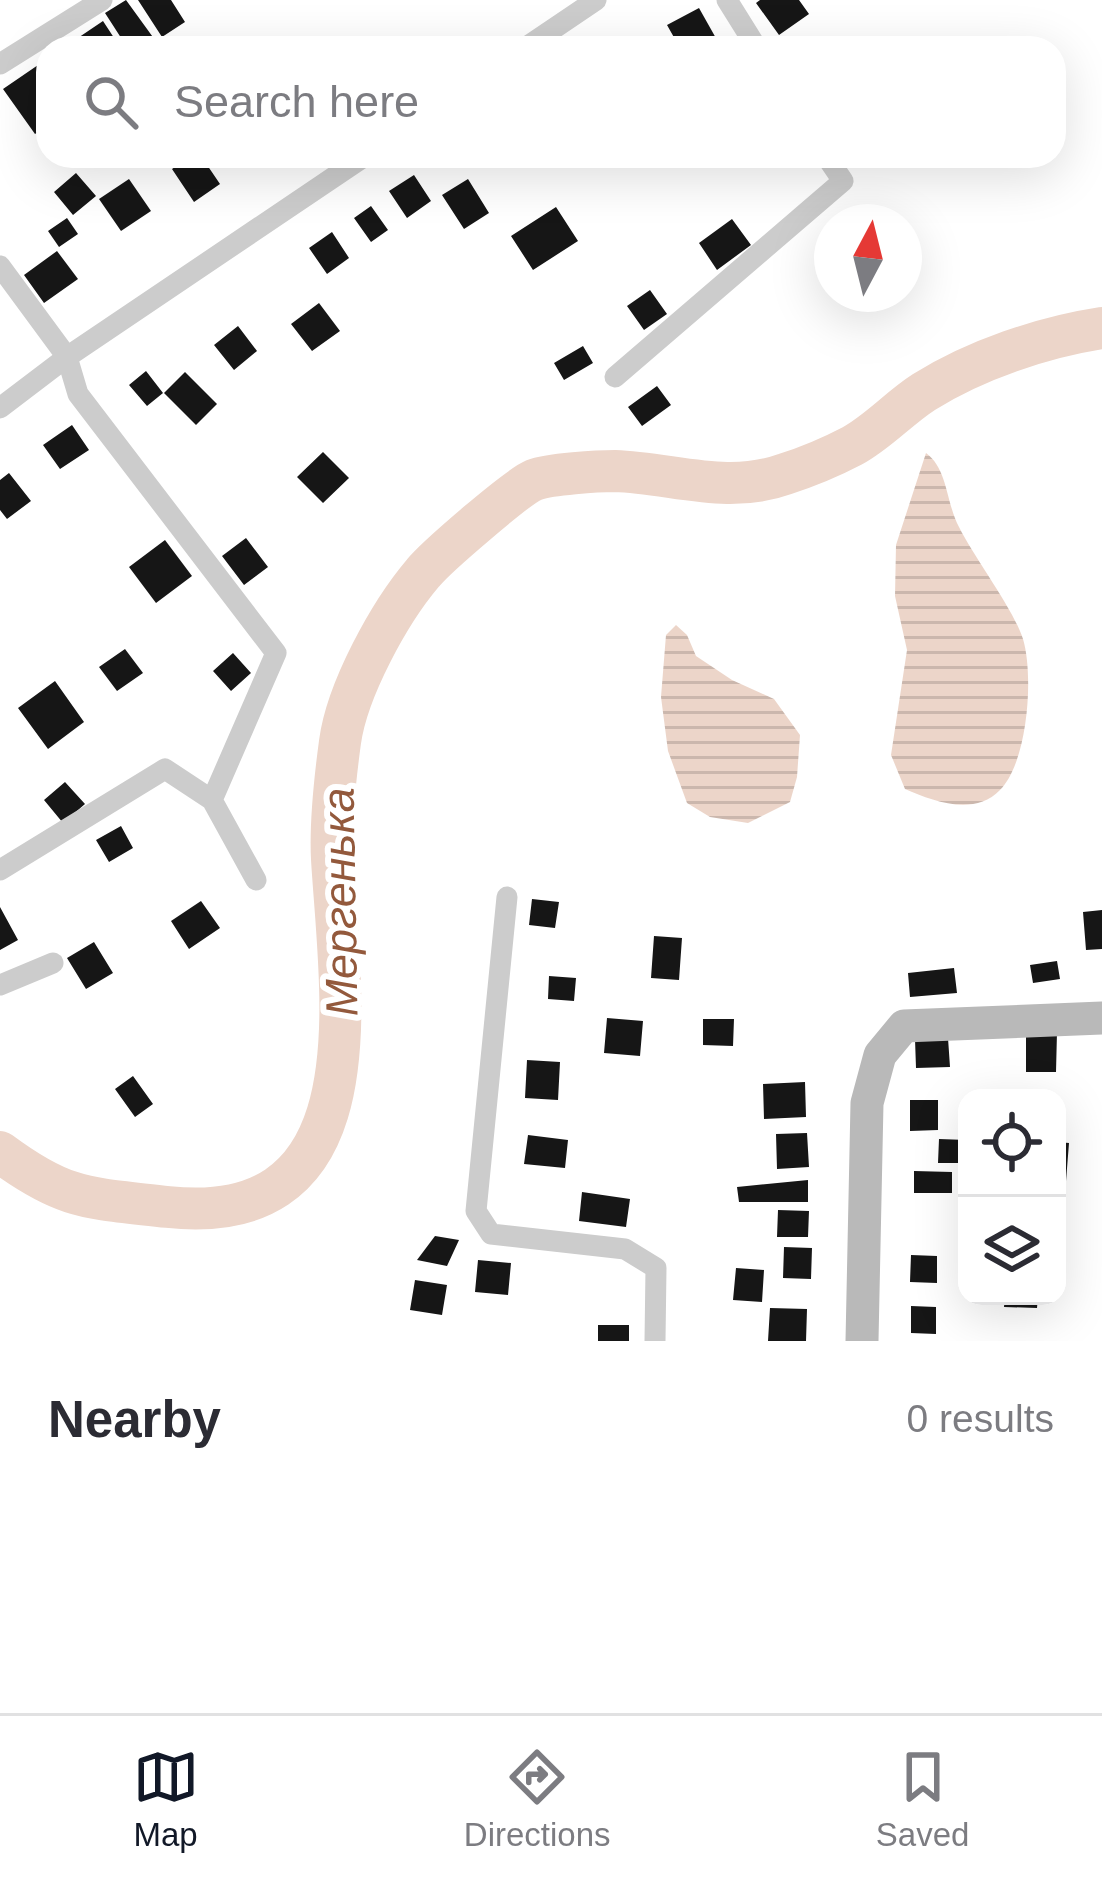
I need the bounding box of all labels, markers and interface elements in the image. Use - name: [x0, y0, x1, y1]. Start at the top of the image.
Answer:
- search box: [36, 36, 1066, 168]
- icon: search: [78, 69, 144, 135]
- text: Search here: [174, 76, 419, 127]
- north arrow: [814, 204, 922, 312]
- water label: Мергенька: [313, 787, 367, 1017]
- map controls: [958, 1089, 1066, 1305]
- button: locate: [958, 1089, 1066, 1197]
- button: layers: [958, 1197, 1066, 1305]
- text: Nearby: [48, 1391, 221, 1448]
- text: 0 results: [907, 1397, 1054, 1440]
- tab: Map: [133, 1744, 199, 1854]
- tab: Directions: [464, 1744, 611, 1854]
- tab: Saved: [876, 1744, 969, 1854]

